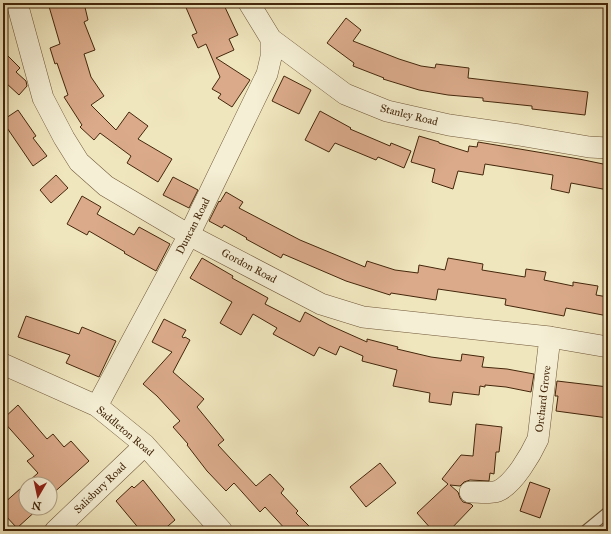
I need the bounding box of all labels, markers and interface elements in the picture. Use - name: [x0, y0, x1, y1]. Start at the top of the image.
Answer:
- street label: Stanley Road: [379, 102, 440, 129]
- street label: Duncan Road: [173, 195, 213, 256]
- street label: Gordon Road: [219, 246, 279, 286]
- street label: Orchard Grove: [532, 364, 554, 433]
- street label: Saddleton Road: [94, 403, 157, 459]
- street label: Salisbury Road: [71, 460, 129, 516]
- north arrow: [18, 476, 58, 516]
- text: N: [30, 498, 42, 513]

